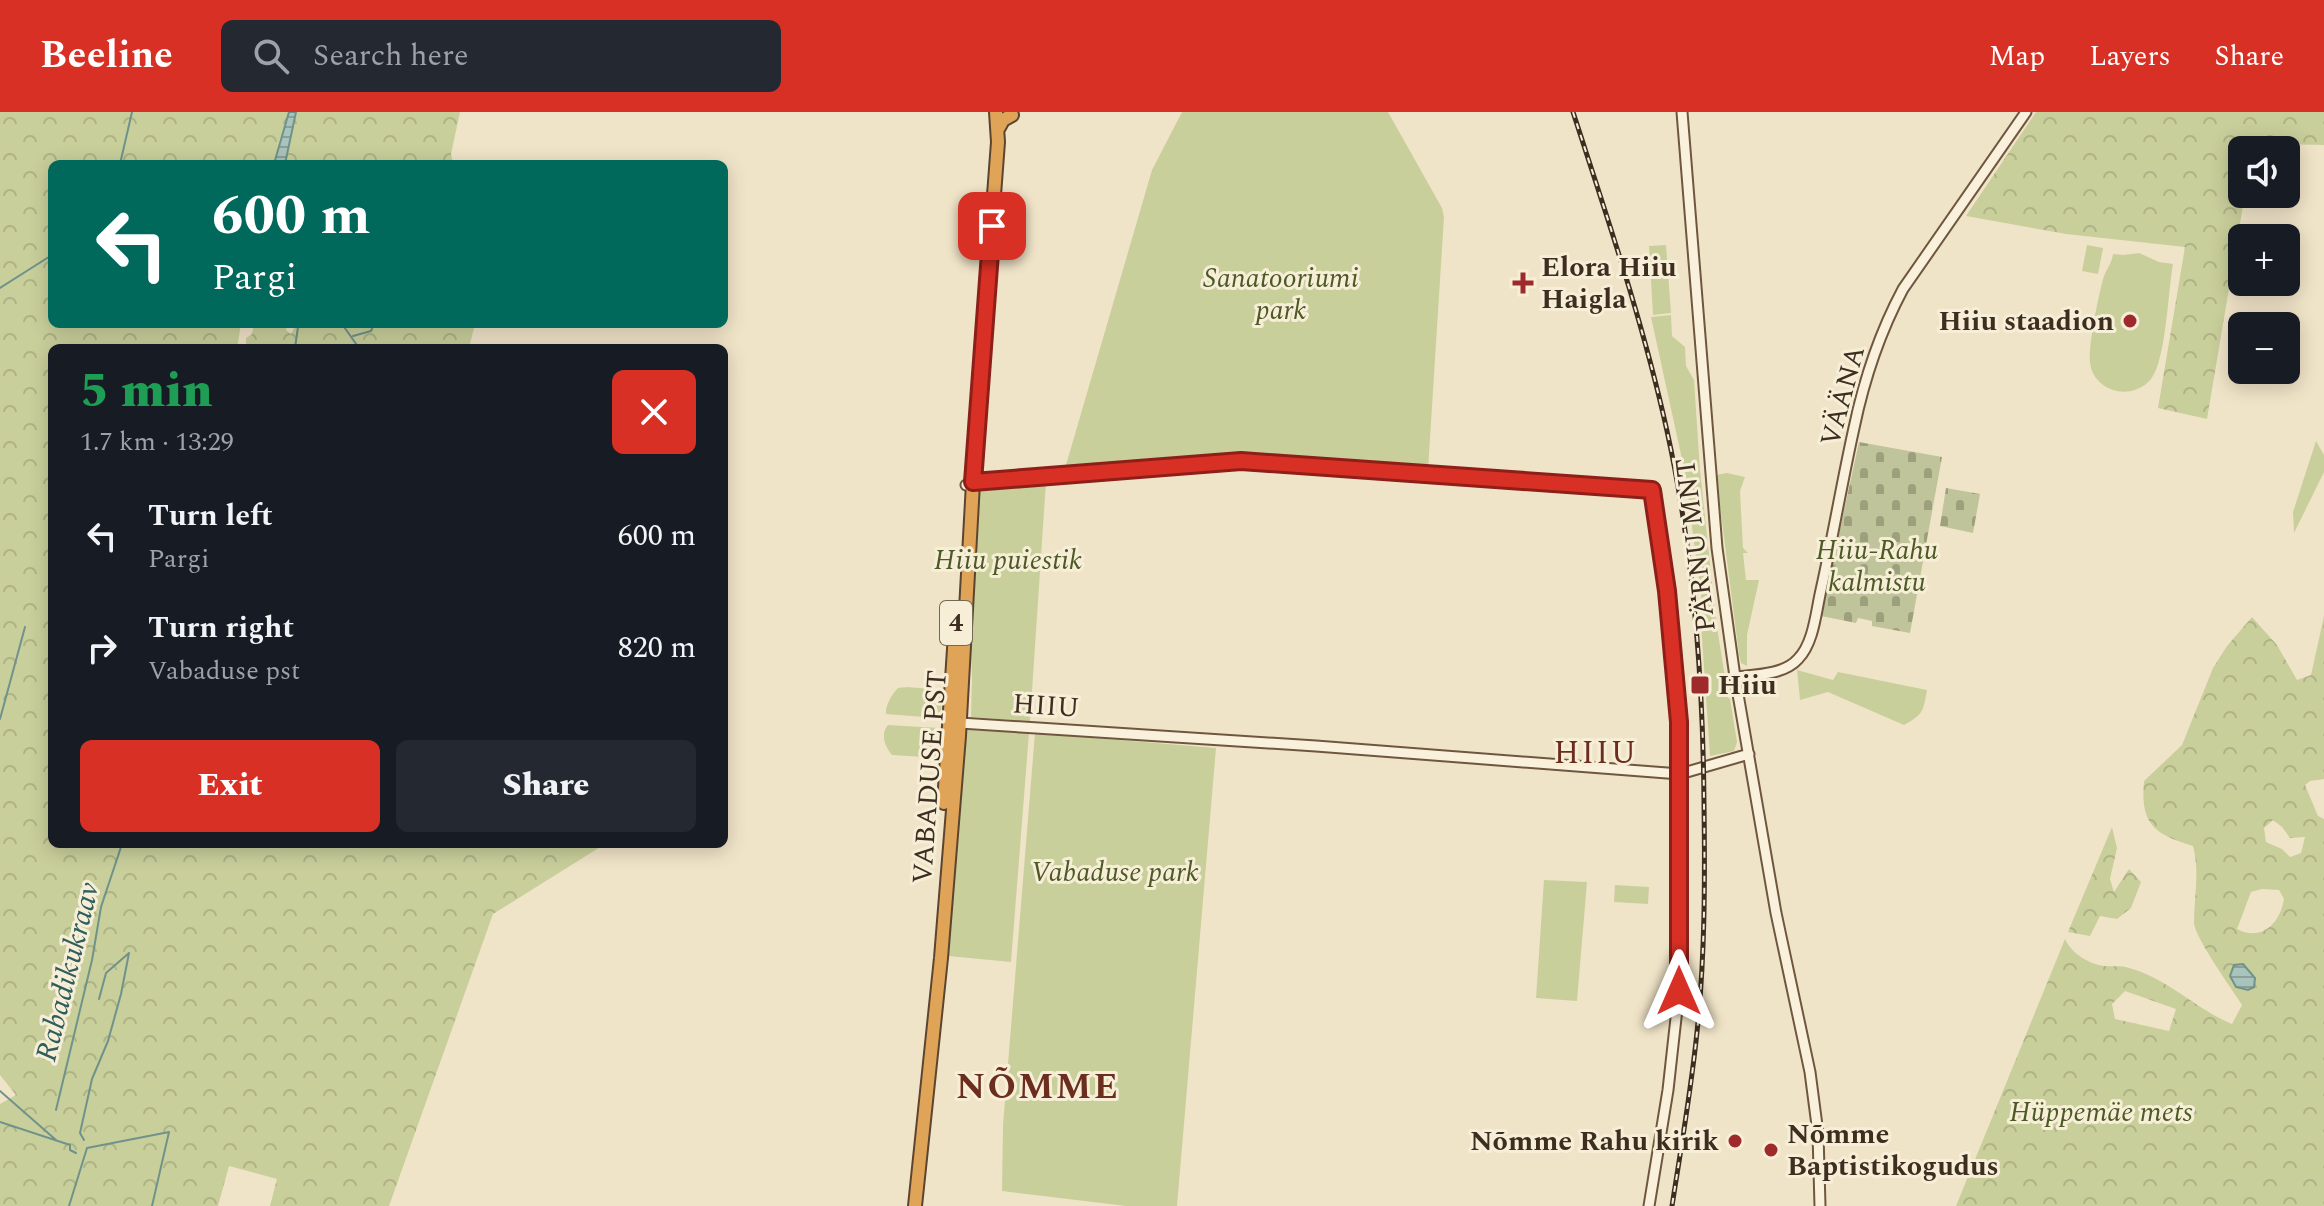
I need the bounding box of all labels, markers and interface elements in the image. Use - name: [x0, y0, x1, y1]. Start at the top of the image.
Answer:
- search box: [221, 20, 781, 92]
- text: Beeline: [40, 27, 173, 85]
- text: Search here: [313, 33, 469, 79]
- icon: search: [249, 34, 293, 78]
- text: Map: [1989, 35, 2045, 78]
- text: Layers: [2089, 35, 2171, 78]
- text: Share: [2215, 35, 2284, 78]
- map controls: [2228, 136, 2300, 384]
- button: sound: [2228, 136, 2300, 208]
- text: 600 m: [212, 174, 371, 259]
- icon: left: [80, 192, 184, 296]
- pin: [958, 192, 1026, 260]
- icon: arrive: [970, 204, 1014, 248]
- button: +: [2228, 224, 2300, 296]
- place label: Elora Hiiu Haigla: [1541, 246, 1677, 321]
- text: Pargi: [212, 251, 297, 306]
- park label: Sanatooriumi park: [1203, 257, 1359, 332]
- marker: Elora Hiiu Haigla: [1512, 272, 1534, 294]
- place label: Hiiu staadion: [1938, 300, 2114, 343]
- marker: Hiiu staadion: [2121, 312, 2139, 330]
- button: −: [2228, 312, 2300, 384]
- street label: VÄÄNA: [1809, 341, 1877, 451]
- text: 5 min: [80, 355, 213, 428]
- button: close: [612, 370, 696, 454]
- text: 1.7 km · 13:29: [80, 422, 234, 462]
- street label: PÄRNU MNT: [1664, 456, 1728, 634]
- text: Turn left: [148, 493, 273, 539]
- text: 600 m: [618, 513, 696, 559]
- icon: left: [80, 514, 124, 558]
- park label: Hiiu-Rahu kalmistu: [1816, 529, 1939, 604]
- text: Pargi: [148, 539, 209, 579]
- park label: Hiiu puiestik: [934, 539, 1082, 582]
- road number: 4: [940, 601, 972, 645]
- text: Turn right: [148, 605, 294, 651]
- text: 820 m: [618, 625, 696, 671]
- icon: right: [80, 626, 124, 670]
- text: Vabaduse pst: [148, 651, 300, 691]
- place label: Hiiu: [1718, 664, 1777, 707]
- street label: VABADUSE PST: [901, 669, 959, 885]
- marker: Hiiu: [1689, 674, 1711, 696]
- street label: HIIU: [1011, 682, 1081, 730]
- district label: HIIU: [1554, 729, 1638, 778]
- button: Exit: [80, 740, 380, 832]
- button: Share: [396, 740, 696, 832]
- park label: Vabaduse park: [1031, 851, 1199, 894]
- water label: Rabadikukraav: [24, 877, 113, 1066]
- position arrow: [1637, 949, 1721, 1033]
- district label: NÕMME: [956, 1060, 1120, 1115]
- park label: Hüppemäe mets: [2009, 1091, 2193, 1134]
- place label: Nõmme Baptistikogudus: [1787, 1113, 1999, 1188]
- place label: Nõmme Rahu kirik: [1470, 1120, 1719, 1163]
- marker: Nõmme Rahu kirik: [1726, 1132, 1744, 1150]
- marker: Nõmme Baptistikogudus: [1762, 1141, 1780, 1159]

